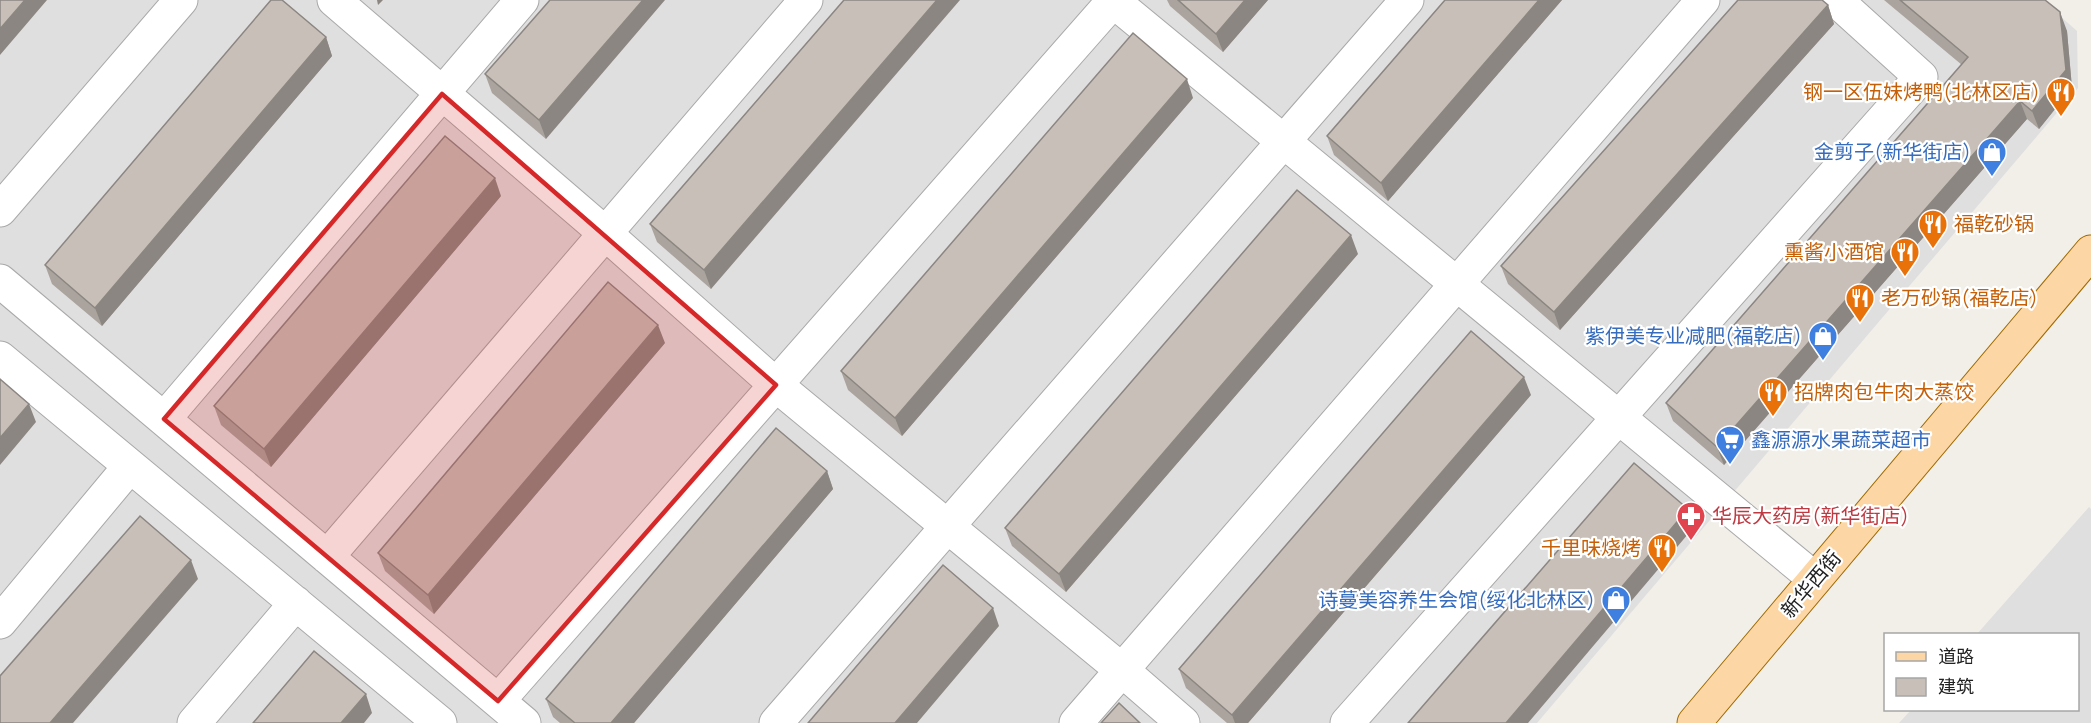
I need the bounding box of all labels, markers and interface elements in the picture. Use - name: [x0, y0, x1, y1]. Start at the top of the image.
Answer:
- restaurant icon: 钢一区伍妹烤鸭(北林区店): [2045, 76, 2077, 118]
- place label: 钢一区伍妹烤鸭(北林区店): [1803, 78, 2040, 105]
- shop icon: 金剪子(新华街店): [1976, 136, 2008, 178]
- place label: 金剪子(新华街店): [1814, 138, 1971, 165]
- restaurant icon: 福乾砂锅: [1917, 208, 1949, 250]
- place label: 福乾砂锅: [1954, 210, 2034, 237]
- restaurant icon: 熏酱小酒馆: [1889, 236, 1921, 278]
- place label: 熏酱小酒馆: [1784, 238, 1884, 265]
- restaurant icon: 老万砂锅(福乾店): [1844, 282, 1876, 324]
- place label: 老万砂锅(福乾店): [1881, 284, 2038, 311]
- shop icon: 紫伊美专业减肥(福乾店): [1807, 320, 1839, 362]
- place label: 紫伊美专业减肥(福乾店): [1585, 322, 1802, 349]
- restaurant icon: 招牌肉包牛肉大蒸饺: [1757, 376, 1789, 418]
- place label: 招牌肉包牛肉大蒸饺: [1794, 378, 1974, 405]
- supermarket icon: 鑫源源水果蔬菜超市: [1714, 424, 1746, 466]
- place label: 鑫源源水果蔬菜超市: [1751, 426, 1931, 453]
- pharmacy icon: 华辰大药房(新华街店): [1675, 500, 1707, 542]
- place label: 华辰大药房(新华街店): [1712, 502, 1909, 529]
- restaurant icon: 千里味烧烤: [1646, 532, 1678, 574]
- place label: 千里味烧烤: [1541, 534, 1641, 561]
- street label: 新华西街: [1775, 544, 1847, 623]
- shop icon: 诗蔓美容养生会馆(绥化北林区): [1600, 584, 1632, 626]
- place label: 诗蔓美容养生会馆(绥化北林区): [1318, 586, 1595, 613]
- legend: [1884, 633, 2079, 711]
- text: 道路: [1938, 644, 1974, 668]
- text: 建筑: [1938, 674, 1974, 698]

